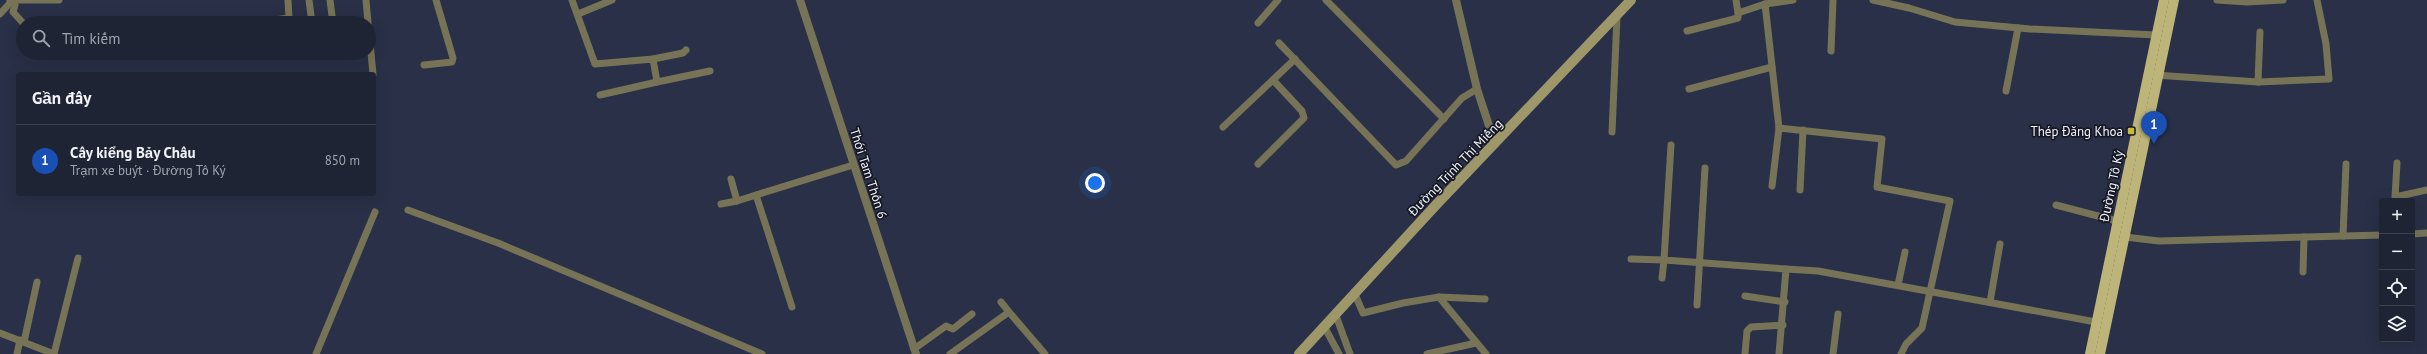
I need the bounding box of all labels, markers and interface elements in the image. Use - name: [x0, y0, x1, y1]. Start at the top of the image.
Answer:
- search box: [16, 16, 376, 60]
- icon: search: [30, 27, 52, 49]
- text: Tìm kiếm: [62, 29, 120, 48]
- text: Gần đây: [32, 87, 91, 109]
- pin: 1: [2141, 111, 2167, 144]
- street label: Đường Trịnh Thị Miếng: [1404, 115, 1506, 220]
- place label: Thép Đăng Khoa: [2031, 123, 2123, 140]
- street label: Thới Tam Thôn 6: [846, 126, 891, 221]
- marker: Thép Đăng Khoa: [2126, 126, 2136, 136]
- text: Cây kiểng Bảy Châu: [70, 143, 196, 162]
- street label: Đường Tô Ký: [2095, 149, 2127, 224]
- text: 1: [41, 152, 49, 169]
- text: 850 m: [325, 152, 360, 169]
- text: Trạm xe buýt · Đường Tô Ký: [70, 162, 225, 179]
- your location: [1085, 173, 1105, 193]
- map controls: [2379, 198, 2415, 342]
- button: +: [2379, 198, 2415, 234]
- button: −: [2379, 234, 2415, 270]
- button: locate: [2379, 270, 2415, 306]
- button: layers: [2379, 306, 2415, 342]

